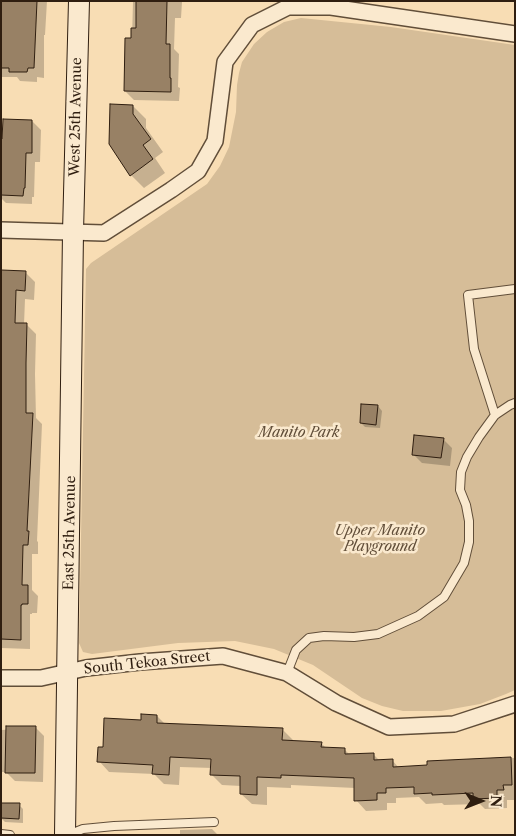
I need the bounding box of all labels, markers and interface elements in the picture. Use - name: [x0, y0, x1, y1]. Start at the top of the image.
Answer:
- street label: West 25th Avenue: [67, 57, 85, 177]
- park label: Manito Park: [258, 425, 340, 441]
- street label: East 25th Avenue: [61, 476, 79, 590]
- park label: Upper Manito Playground: [335, 523, 425, 556]
- street label: South Tekoa Street: [83, 648, 211, 678]
- north arrow: [456, 776, 506, 826]
- text: N: [487, 795, 505, 807]

